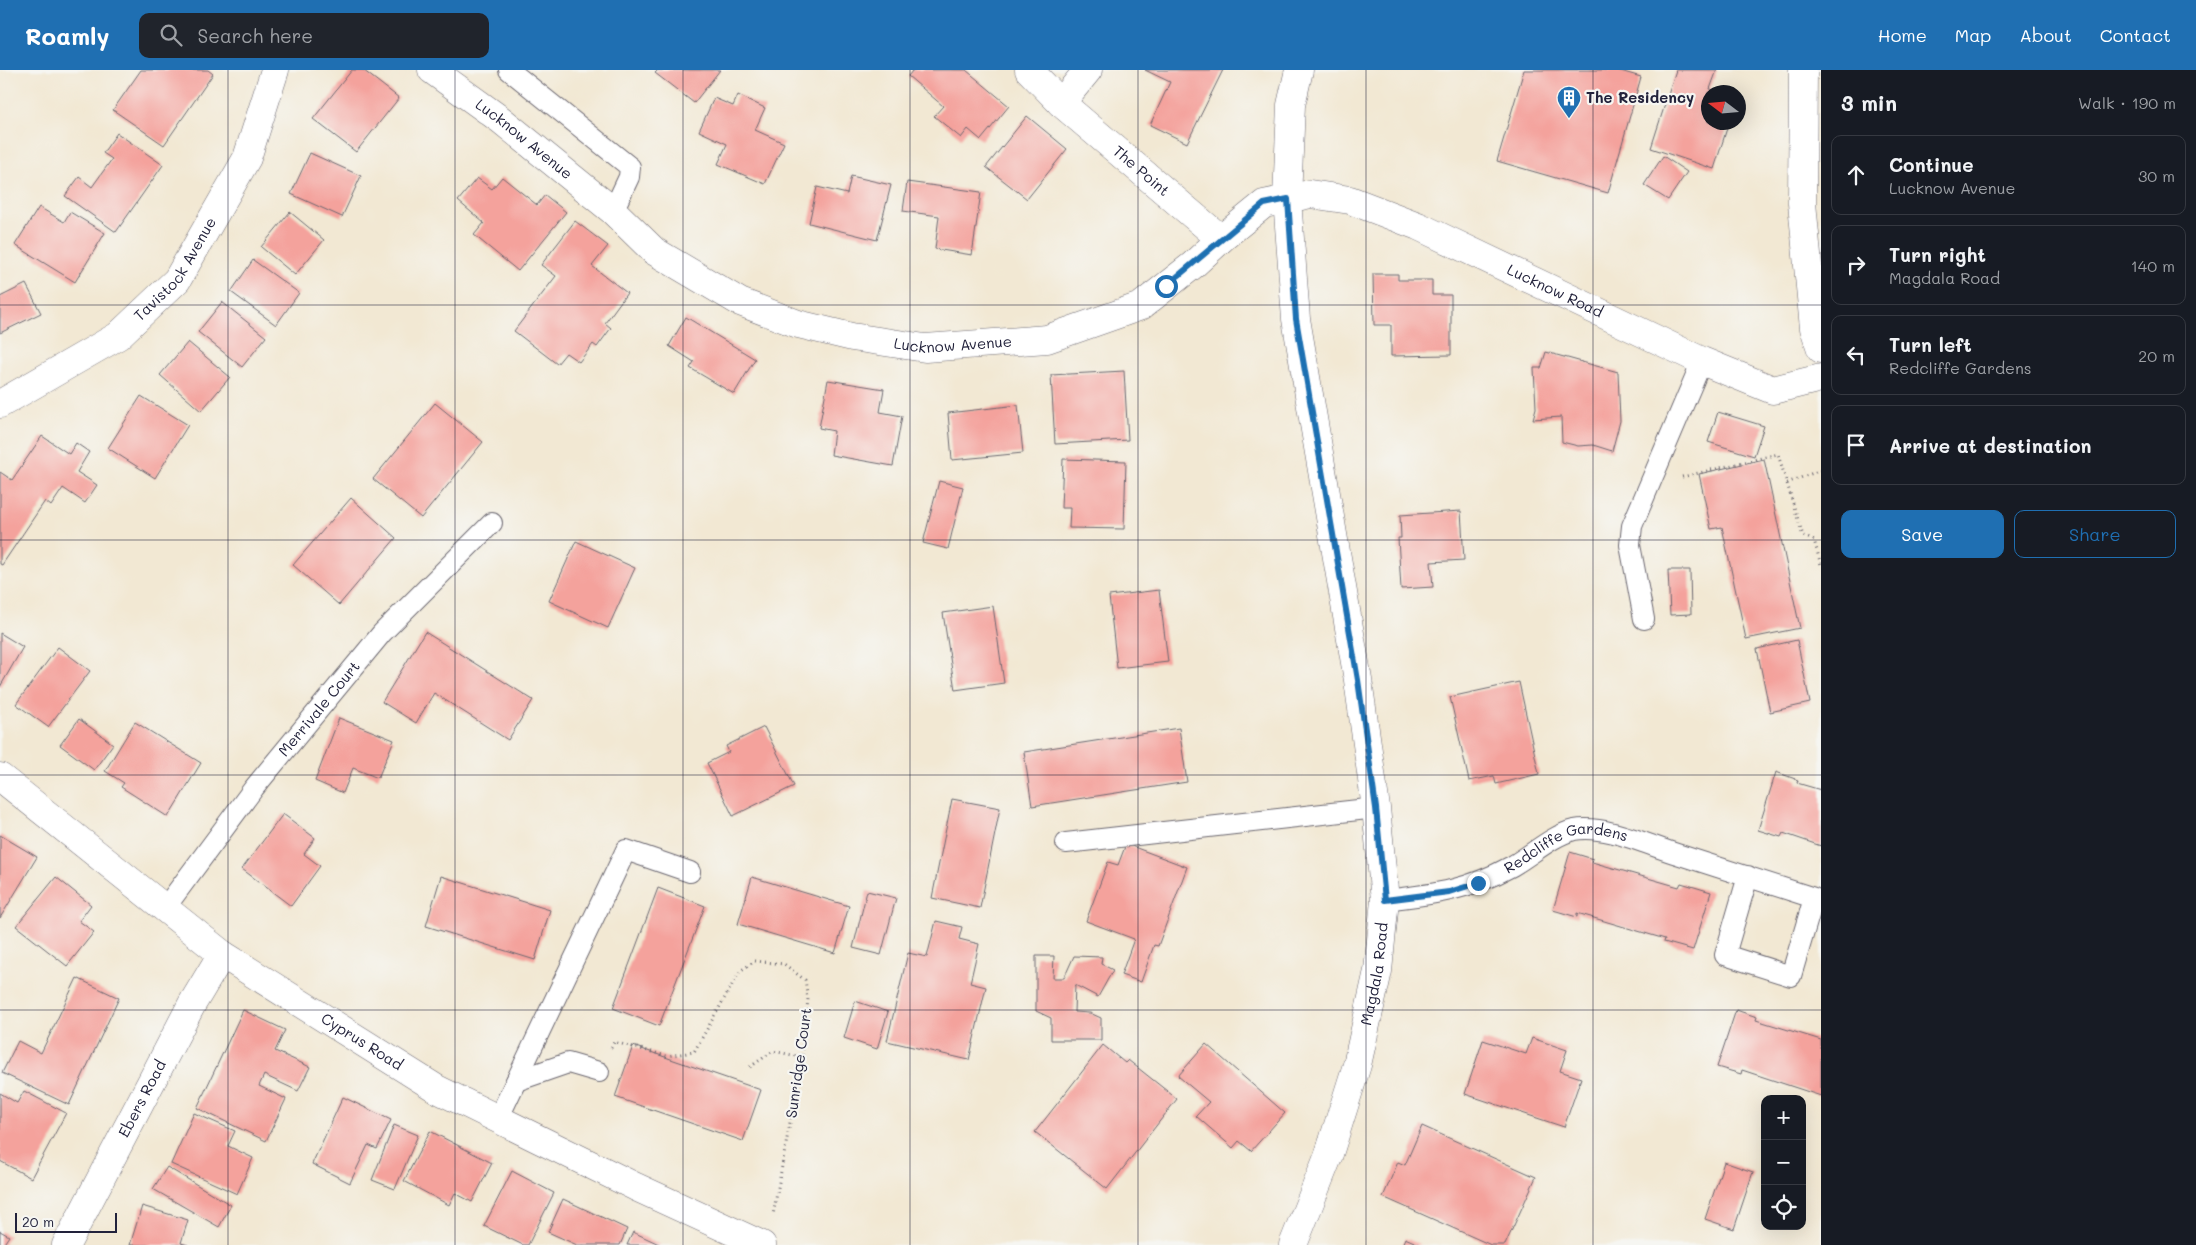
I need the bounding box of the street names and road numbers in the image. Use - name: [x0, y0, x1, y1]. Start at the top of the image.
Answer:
- street label: Lucknow Avenue: [472, 94, 577, 183]
- street label: The Point: [1109, 140, 1174, 200]
- street label: Tavistock Avenue: [129, 213, 220, 325]
- street label: Lucknow Road: [1504, 259, 1607, 322]
- street label: Lucknow Avenue: [893, 331, 1013, 357]
- street label: Merrivale Court: [273, 656, 364, 760]
- street label: Redcliffe Gardens: [1500, 818, 1631, 878]
- street label: Magdala Road: [1355, 922, 1392, 1027]
- street label: Sunridge Court: [780, 1006, 816, 1119]
- street label: Cyprus Road: [318, 1008, 407, 1074]
- street label: Ebers Road: [113, 1056, 170, 1140]

